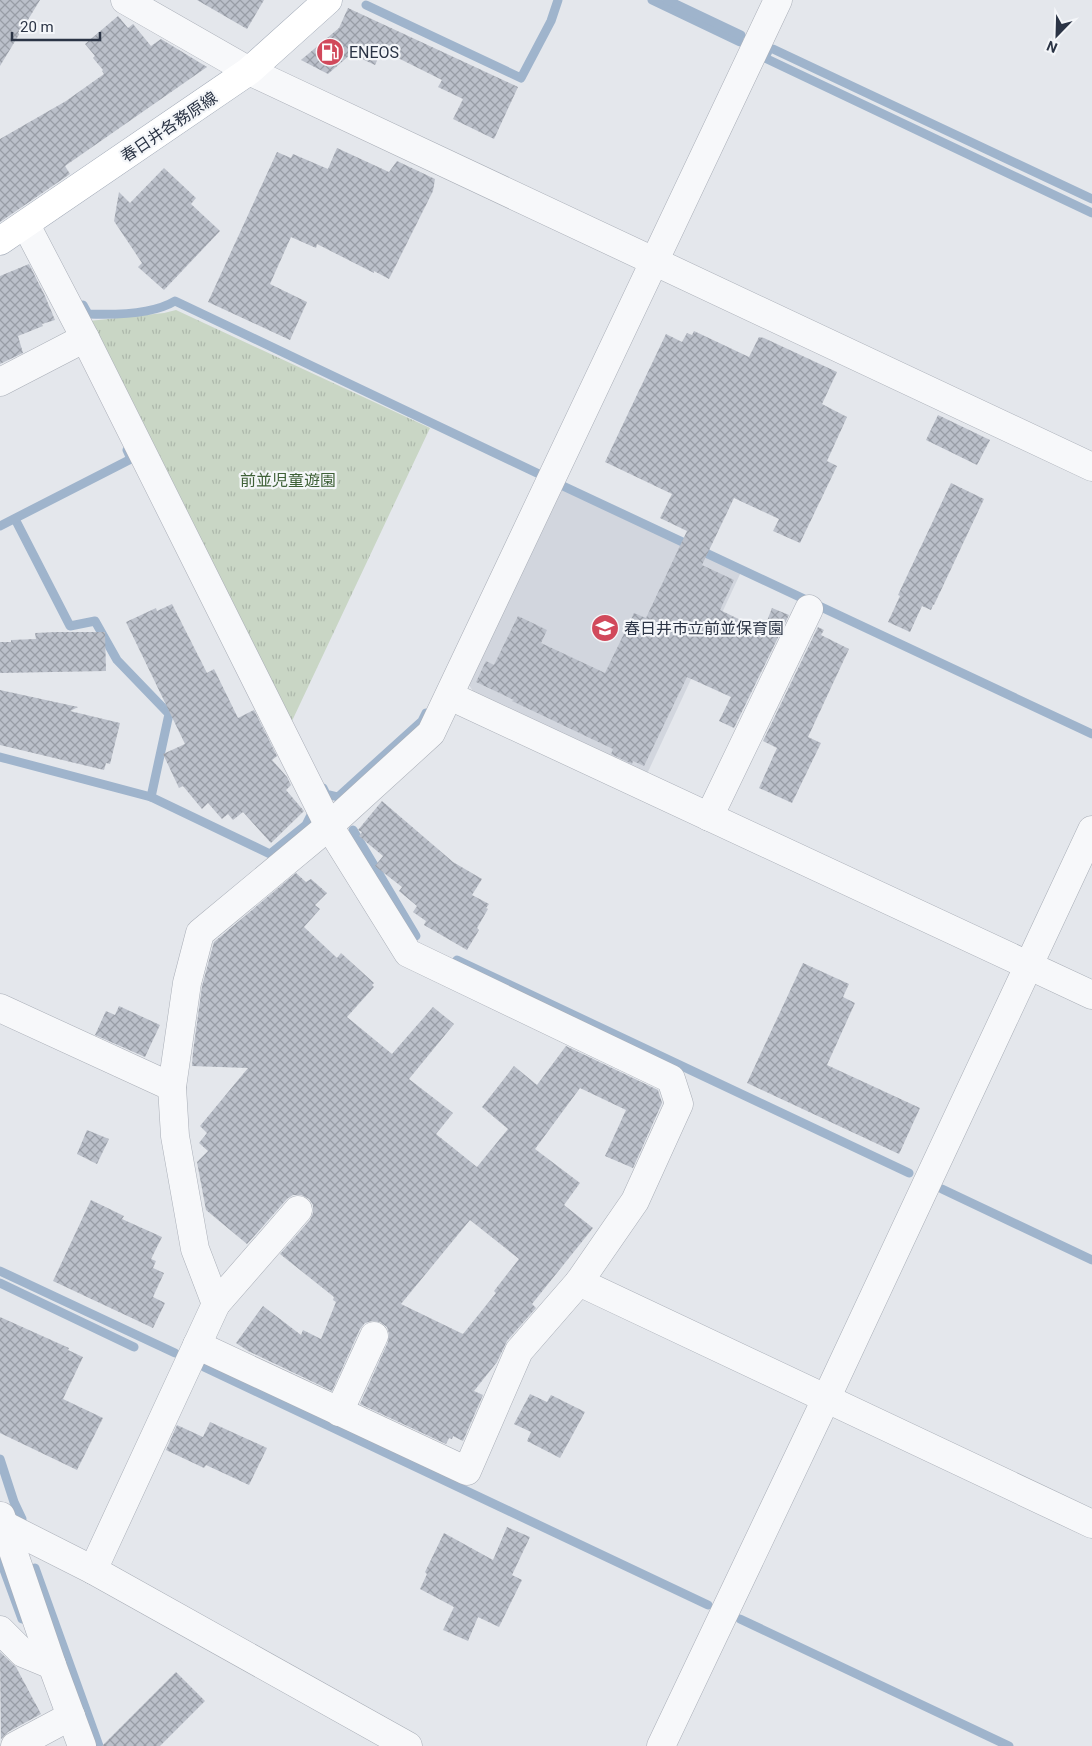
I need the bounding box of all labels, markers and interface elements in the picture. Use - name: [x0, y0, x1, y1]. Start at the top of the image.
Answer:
- scale bar: [12, 10, 100, 42]
- north arrow: [1032, 10, 1082, 60]
- text: 20 m: [20, 18, 54, 36]
- fuel station icon: ENEOS: [315, 37, 345, 67]
- text: N: [1044, 38, 1060, 56]
- place label: ENEOS: [349, 43, 399, 62]
- street label: 春日井各務原線: [117, 88, 221, 166]
- park label: 前並児童遊園: [240, 471, 336, 490]
- school or university icon: 春日井市立前並保育園: [590, 613, 620, 643]
- place label: 春日井市立前並保育園: [624, 619, 784, 638]

